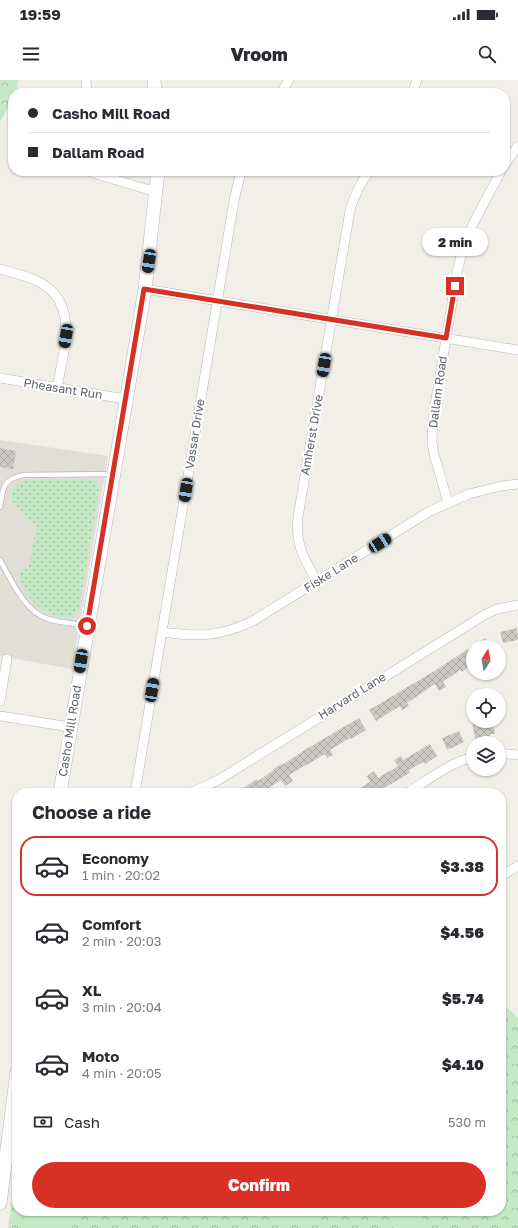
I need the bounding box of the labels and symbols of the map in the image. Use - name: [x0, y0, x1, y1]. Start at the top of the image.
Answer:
- callout: 2 min: [422, 228, 488, 256]
- car: [141, 248, 157, 274]
- route end: [446, 277, 464, 295]
- car: [58, 323, 74, 349]
- car: [316, 352, 332, 378]
- street label: Dallam Road: [425, 355, 450, 429]
- street label: Pheasant Run: [23, 375, 104, 402]
- street label: Amherst Drive: [297, 393, 326, 476]
- street label: Vassar Drive: [182, 398, 207, 470]
- car: [178, 477, 194, 503]
- car: [367, 532, 393, 554]
- street label: Fiske Lane: [301, 550, 361, 595]
- route start: [78, 617, 96, 635]
- north arrow: [466, 640, 506, 680]
- car: [73, 648, 89, 674]
- street label: Harvard Lane: [315, 669, 388, 722]
- car: [144, 677, 160, 703]
- street label: Casho Mill Road: [55, 684, 84, 778]

